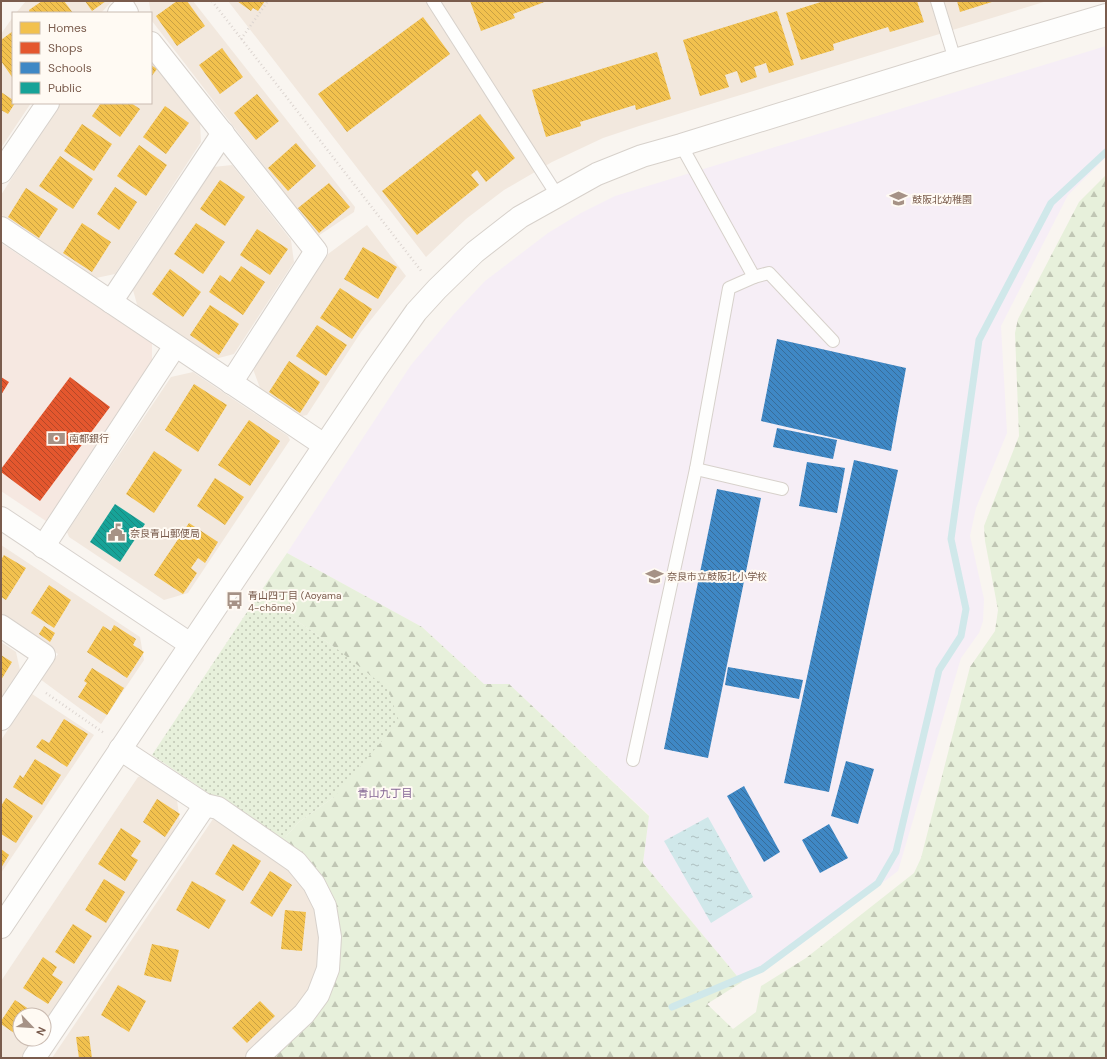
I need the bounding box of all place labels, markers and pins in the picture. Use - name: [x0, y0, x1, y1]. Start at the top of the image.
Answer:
- school or university icon: 鼓阪北幼稚園: [889, 189, 909, 209]
- place label: 鼓阪北幼稚園: [912, 193, 972, 206]
- bank icon: 南都銀行: [46, 428, 66, 448]
- place label: 南都銀行: [69, 432, 109, 445]
- public building icon: 奈良青山郵便局: [107, 523, 127, 543]
- place label: 奈良青山郵便局: [130, 527, 200, 540]
- school or university icon: 奈良市立鼓阪北小学校: [644, 566, 664, 586]
- place label: 奈良市立鼓阪北小学校: [667, 570, 767, 583]
- place label: 青山四丁目 (Aoyama 4-chōme): [248, 589, 341, 614]
- bus stop icon: 青山四丁目 (Aoyama 4-chōme): [225, 591, 245, 611]

